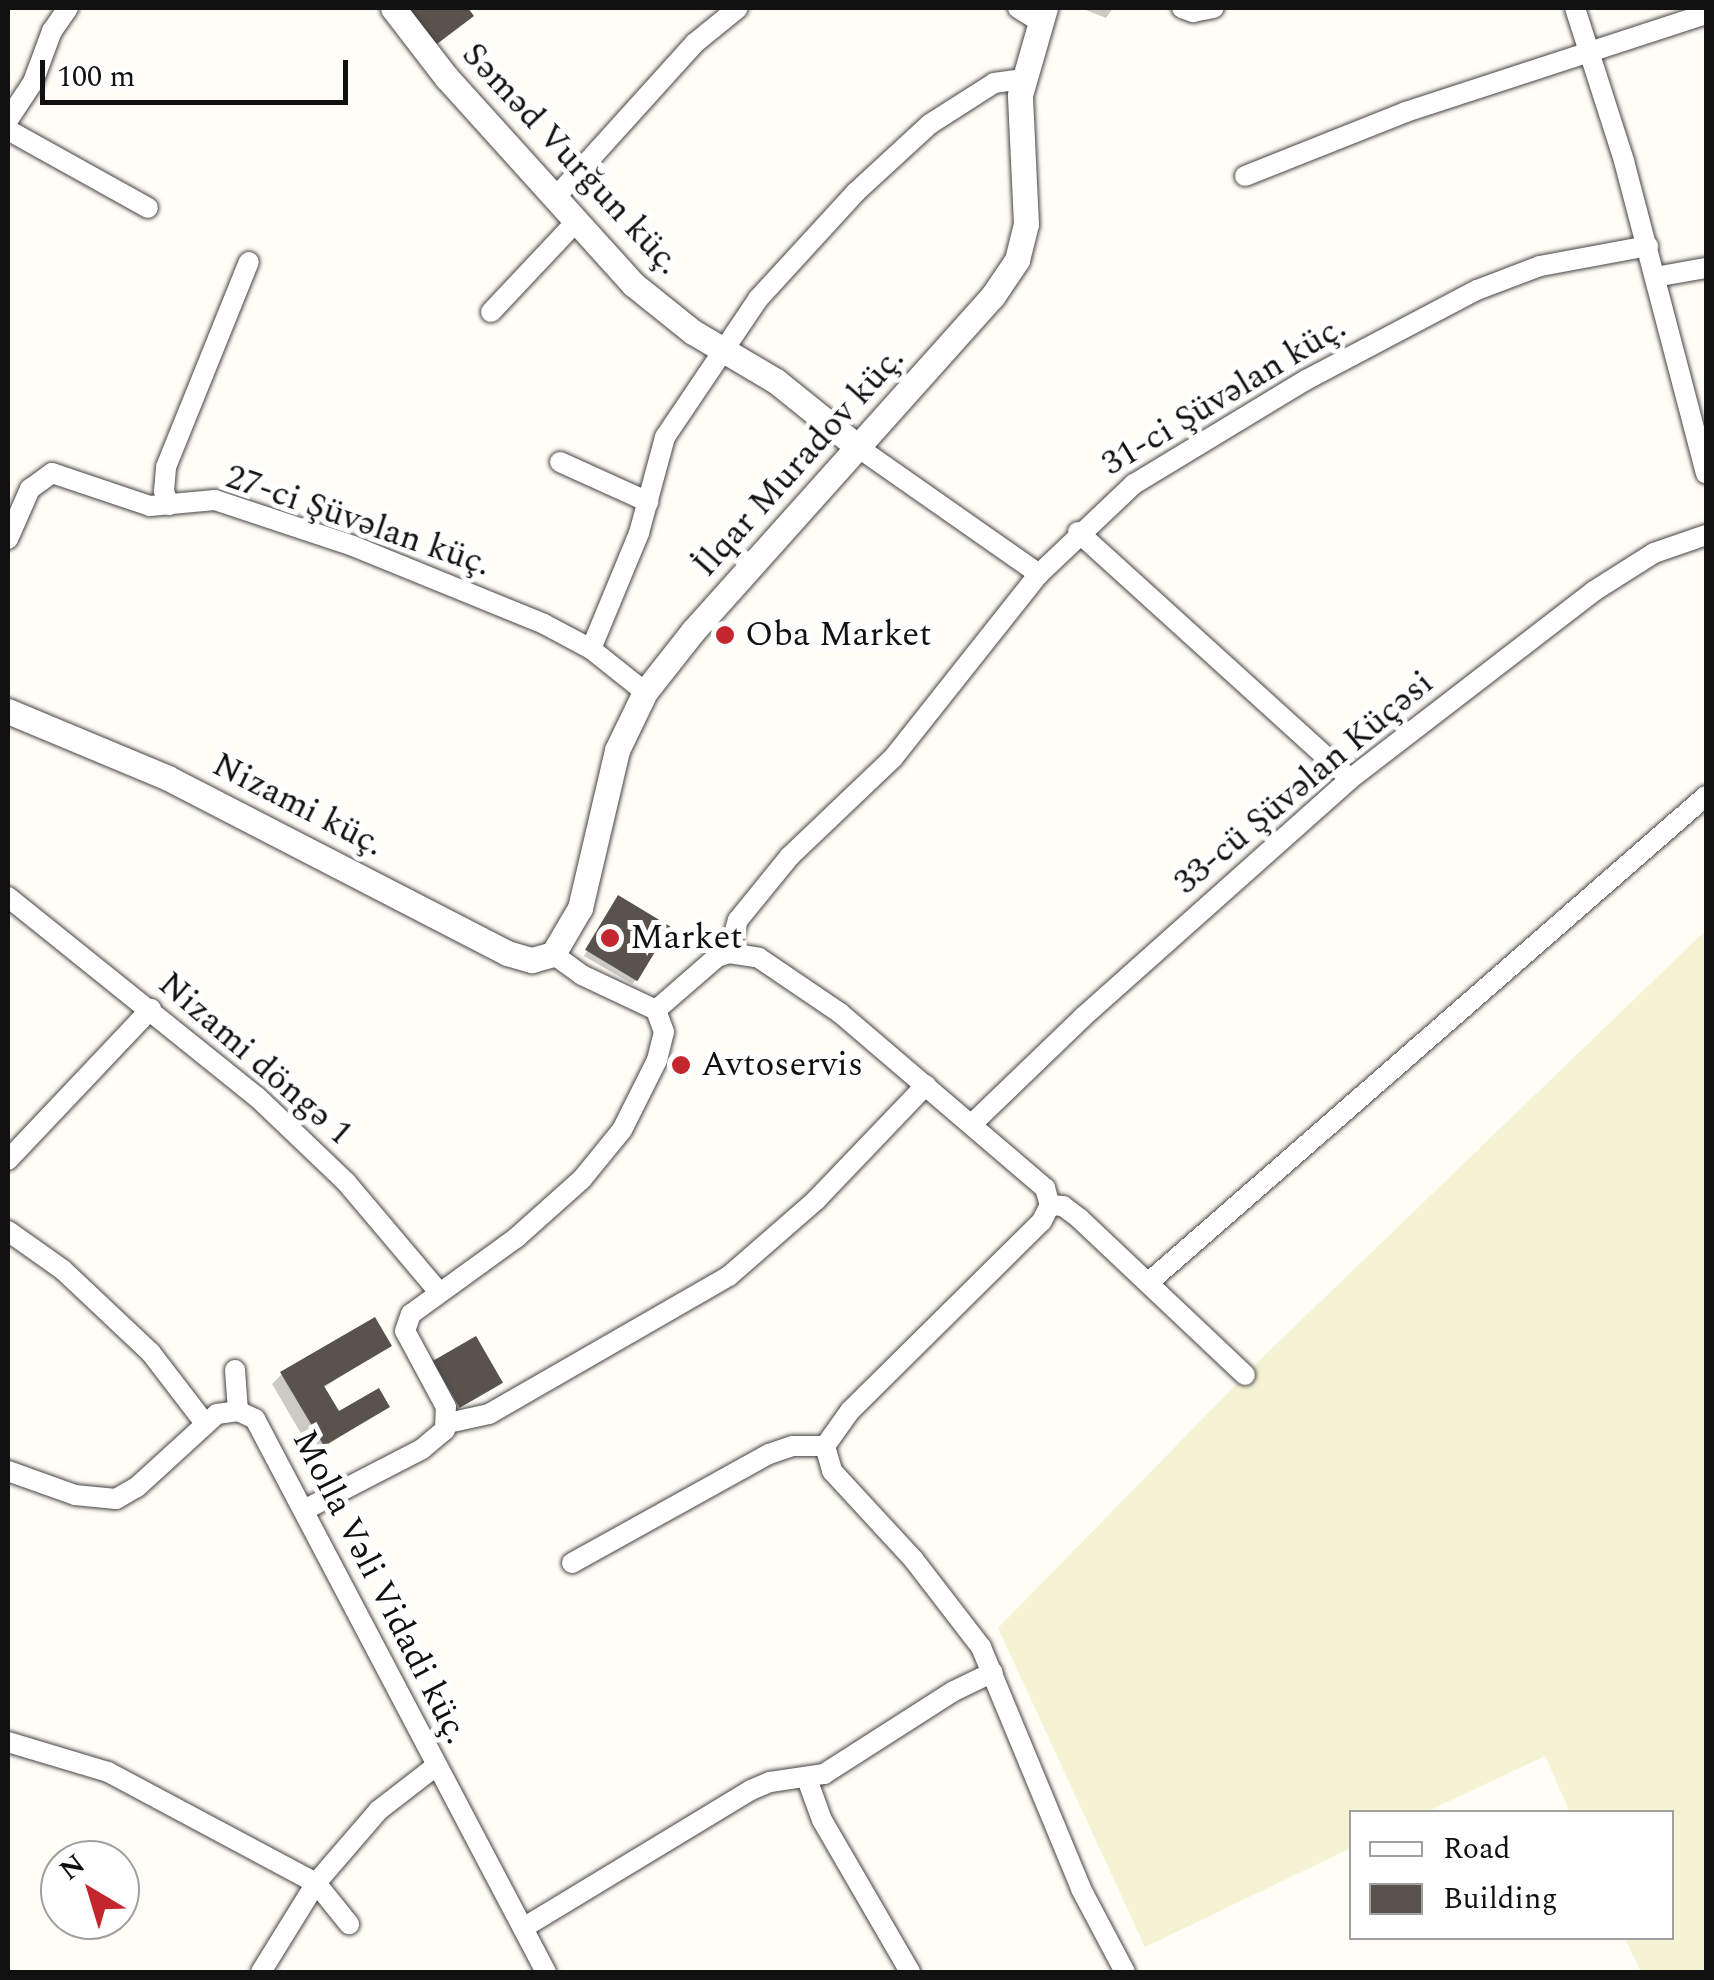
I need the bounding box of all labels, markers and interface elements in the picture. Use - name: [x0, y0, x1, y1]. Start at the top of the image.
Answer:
- street label: Səməd Vurğun küç.: [453, 34, 689, 284]
- scale bar: [45, 40, 352, 102]
- text: 100 m: [57, 54, 135, 100]
- street label: 31-ci Şüvəlan küç.: [1094, 307, 1354, 485]
- street label: İlqar Muradov küç.: [684, 338, 914, 586]
- street label: 27-ci Şüvəlan küç.: [220, 456, 496, 586]
- place label: Oba Market: [745, 614, 932, 656]
- marker: Oba Market: [714, 624, 736, 646]
- street label: 33-cü Şüvəlan Küçəsi: [1166, 662, 1442, 904]
- street label: Nizami küç.: [205, 744, 391, 866]
- place label: Market: [630, 917, 743, 959]
- marker: Market: [599, 927, 621, 949]
- street label: Nizami döngə 1: [149, 963, 361, 1155]
- place label: Avtoservis: [701, 1044, 863, 1086]
- marker: Avtoservis: [670, 1054, 692, 1076]
- street label: Molla Vəli Vidadi küç.: [283, 1423, 477, 1751]
- legend: [1349, 1810, 1674, 1940]
- text: Road: [1443, 1826, 1511, 1872]
- north arrow: [40, 1840, 140, 1940]
- text: N: [50, 1844, 95, 1892]
- text: Building: [1443, 1876, 1558, 1922]

